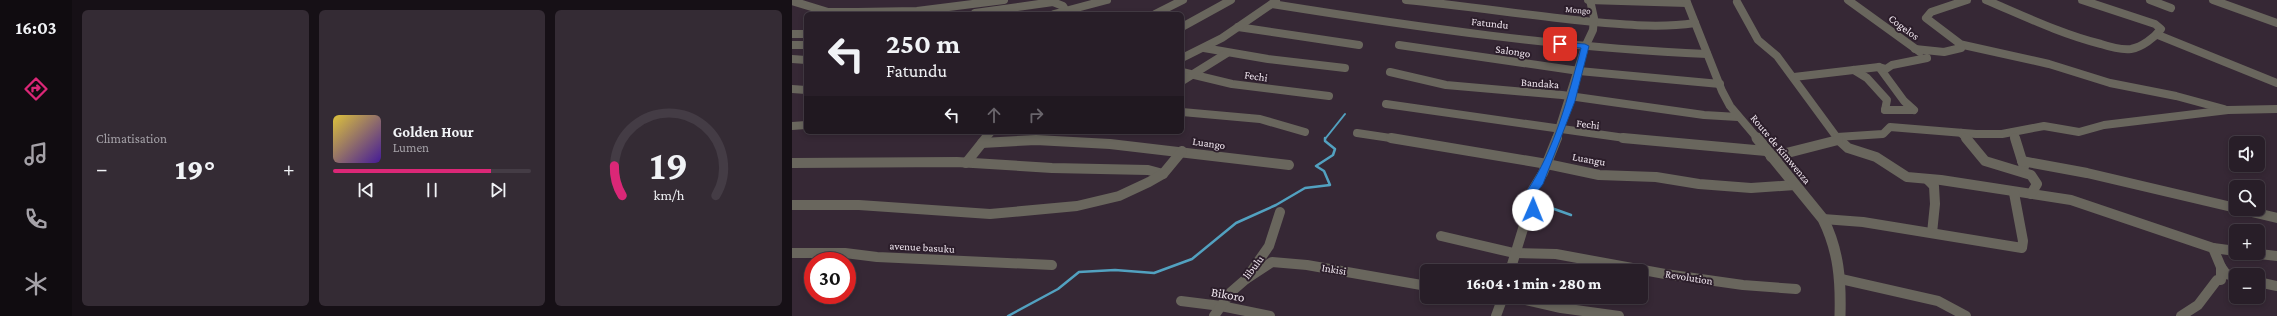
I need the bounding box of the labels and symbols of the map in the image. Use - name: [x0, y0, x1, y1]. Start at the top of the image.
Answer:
- street label: Mongo: [1565, 4, 1592, 16]
- street label: Cogelos: [1886, 12, 1922, 43]
- street label: Fatundu: [1471, 15, 1509, 31]
- pin: [1543, 27, 1577, 61]
- street label: Salongo: [1495, 43, 1532, 60]
- street label: Fechi: [1244, 68, 1268, 84]
- street label: Bandaka: [1521, 76, 1559, 90]
- street label: Route de Kimwenza: [1748, 112, 1814, 186]
- street label: Fechi: [1576, 117, 1600, 131]
- street label: Luango: [1192, 135, 1227, 152]
- street label: Luangu: [1571, 150, 1607, 169]
- position arrow: [1512, 189, 1554, 231]
- street label: avenue basuku: [889, 239, 955, 255]
- speed limit sign: 30: [804, 252, 856, 304]
- street label: libulu: [1240, 253, 1266, 281]
- street label: Inkisi: [1321, 261, 1347, 277]
- street label: Revolution: [1664, 267, 1714, 287]
- street label: Bikoro: [1210, 284, 1246, 305]

